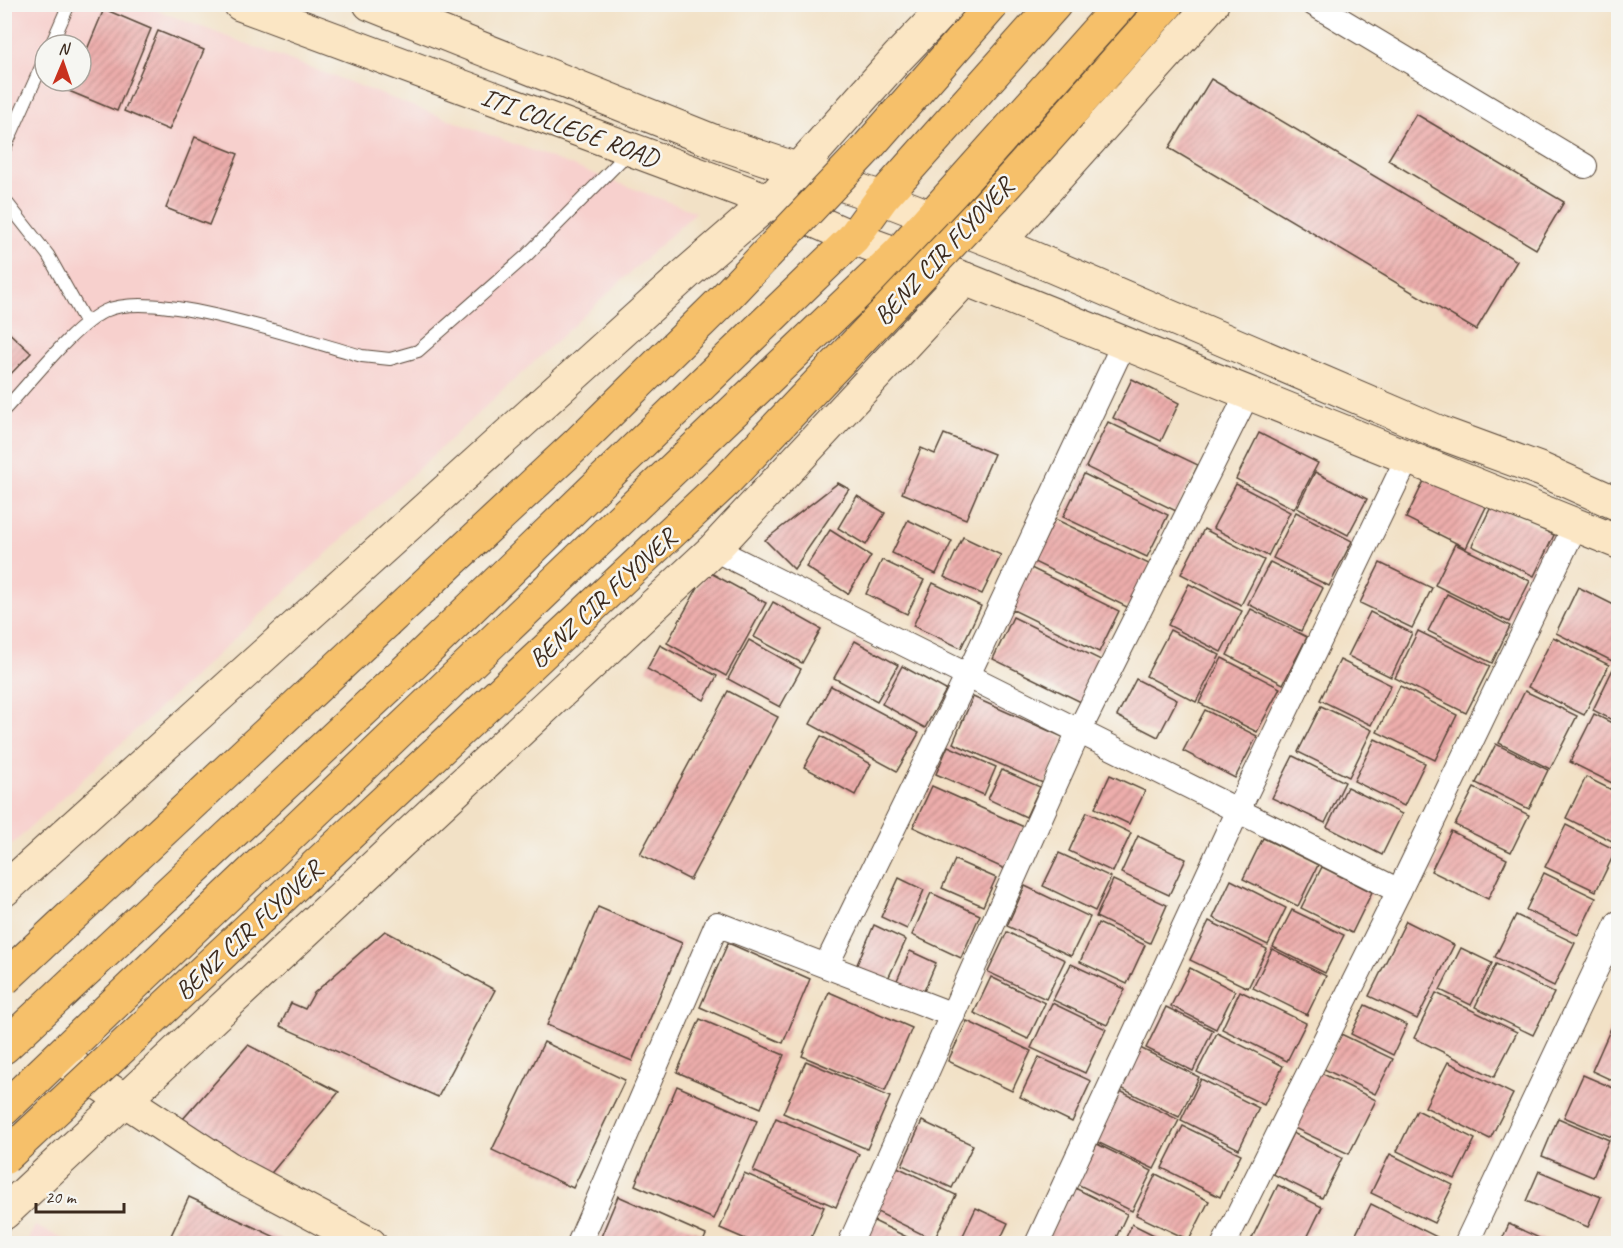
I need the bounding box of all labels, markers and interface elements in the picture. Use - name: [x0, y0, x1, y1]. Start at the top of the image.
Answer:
- north arrow: [33, 33, 93, 93]
- text: N: [58, 39, 72, 59]
- street label: ITI COLLEGE ROAD: [477, 80, 665, 175]
- street label: BENZ CIR FLYOVER: [867, 168, 1022, 332]
- street label: BENZ CIR FLYOVER: [522, 520, 685, 675]
- street label: BENZ CIR FLYOVER: [168, 852, 331, 1007]
- scale bar: [36, 1176, 124, 1214]
- text: 20 m: [45, 1186, 78, 1208]

